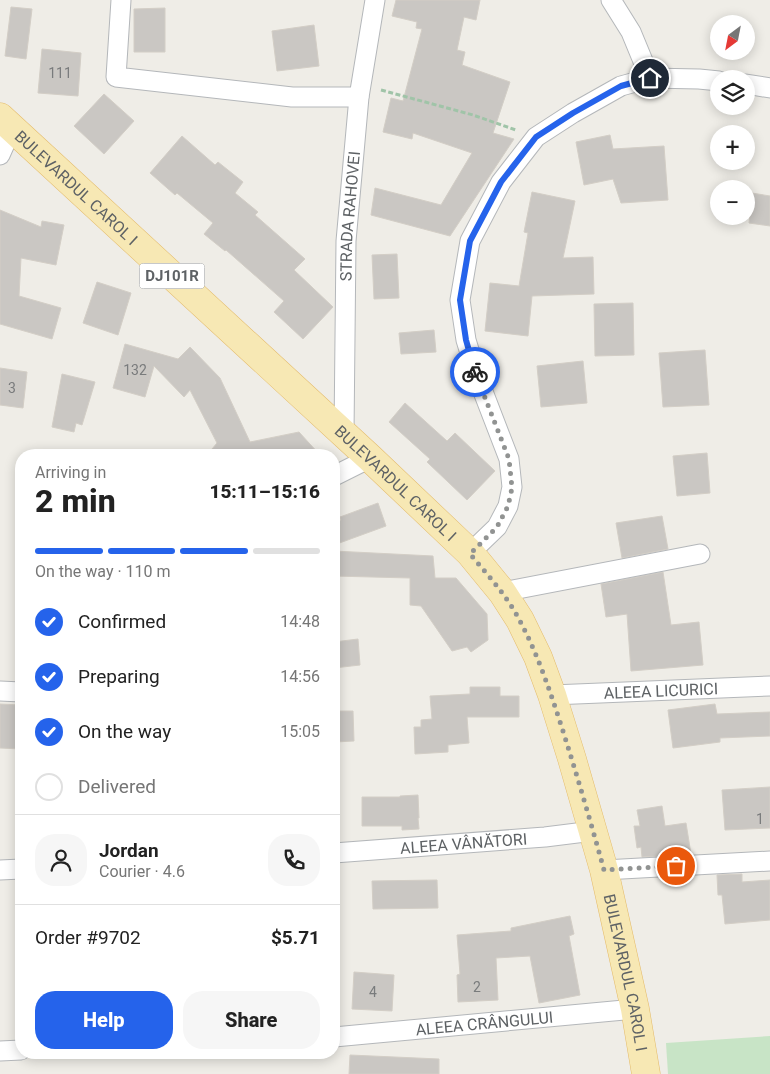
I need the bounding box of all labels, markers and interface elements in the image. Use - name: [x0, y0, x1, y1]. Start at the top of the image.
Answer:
- north arrow: [710, 15, 755, 60]
- map controls: [710, 15, 755, 225]
- pin: [629, 57, 671, 99]
- icon: home: [636, 64, 664, 92]
- house number: 111: [48, 65, 72, 81]
- button: layers: [710, 70, 755, 115]
- button: +: [710, 125, 755, 170]
- street label: BULEVARDUL CAROL I: [11, 126, 142, 249]
- street label: STRADA RAHOVEI: [336, 150, 364, 281]
- button: −: [710, 180, 755, 225]
- road number: DJ101R: [140, 264, 204, 288]
- courier: [450, 347, 500, 397]
- icon: bike: [461, 358, 489, 386]
- house number: 132: [123, 362, 147, 378]
- house number: 3: [8, 380, 16, 396]
- street label: BULEVARDUL CAROL I: [331, 421, 461, 545]
- text: Arriving in: [35, 463, 106, 482]
- text: 15:11–15:16: [209, 480, 320, 503]
- text: 2 min: [35, 482, 116, 520]
- text: On the way · 110 m: [35, 562, 171, 581]
- icon: check: [35, 608, 63, 636]
- text: Confirmed: [78, 610, 166, 633]
- text: 14:48: [280, 612, 320, 631]
- icon: check: [35, 663, 63, 691]
- text: Preparing: [78, 665, 160, 688]
- text: 14:56: [280, 667, 320, 686]
- street label: ALEEA LICURICI: [603, 679, 718, 702]
- icon: check: [35, 718, 63, 746]
- text: On the way: [78, 720, 171, 743]
- text: 15:05: [280, 722, 320, 741]
- text: Delivered: [78, 775, 156, 798]
- house number: 1: [756, 811, 764, 827]
- street label: ALEEA VÂNĂTORI: [399, 829, 528, 857]
- button: person: [35, 834, 87, 886]
- button: phone: [268, 834, 320, 886]
- text: Jordan: [99, 839, 159, 862]
- pin: [655, 845, 697, 887]
- icon: bag: [662, 852, 690, 880]
- text: Courier · 4.6: [99, 862, 185, 881]
- street label: BULEVARDUL CAROL I: [600, 892, 651, 1053]
- text: Order #9702: [35, 926, 141, 949]
- text: $5.71: [271, 926, 320, 949]
- house number: 2: [473, 979, 481, 995]
- house number: 4: [369, 984, 377, 1000]
- button: Help: [35, 991, 173, 1049]
- button: Share: [183, 991, 320, 1049]
- street label: ALEEA CRÂNGULUI: [415, 1007, 554, 1039]

